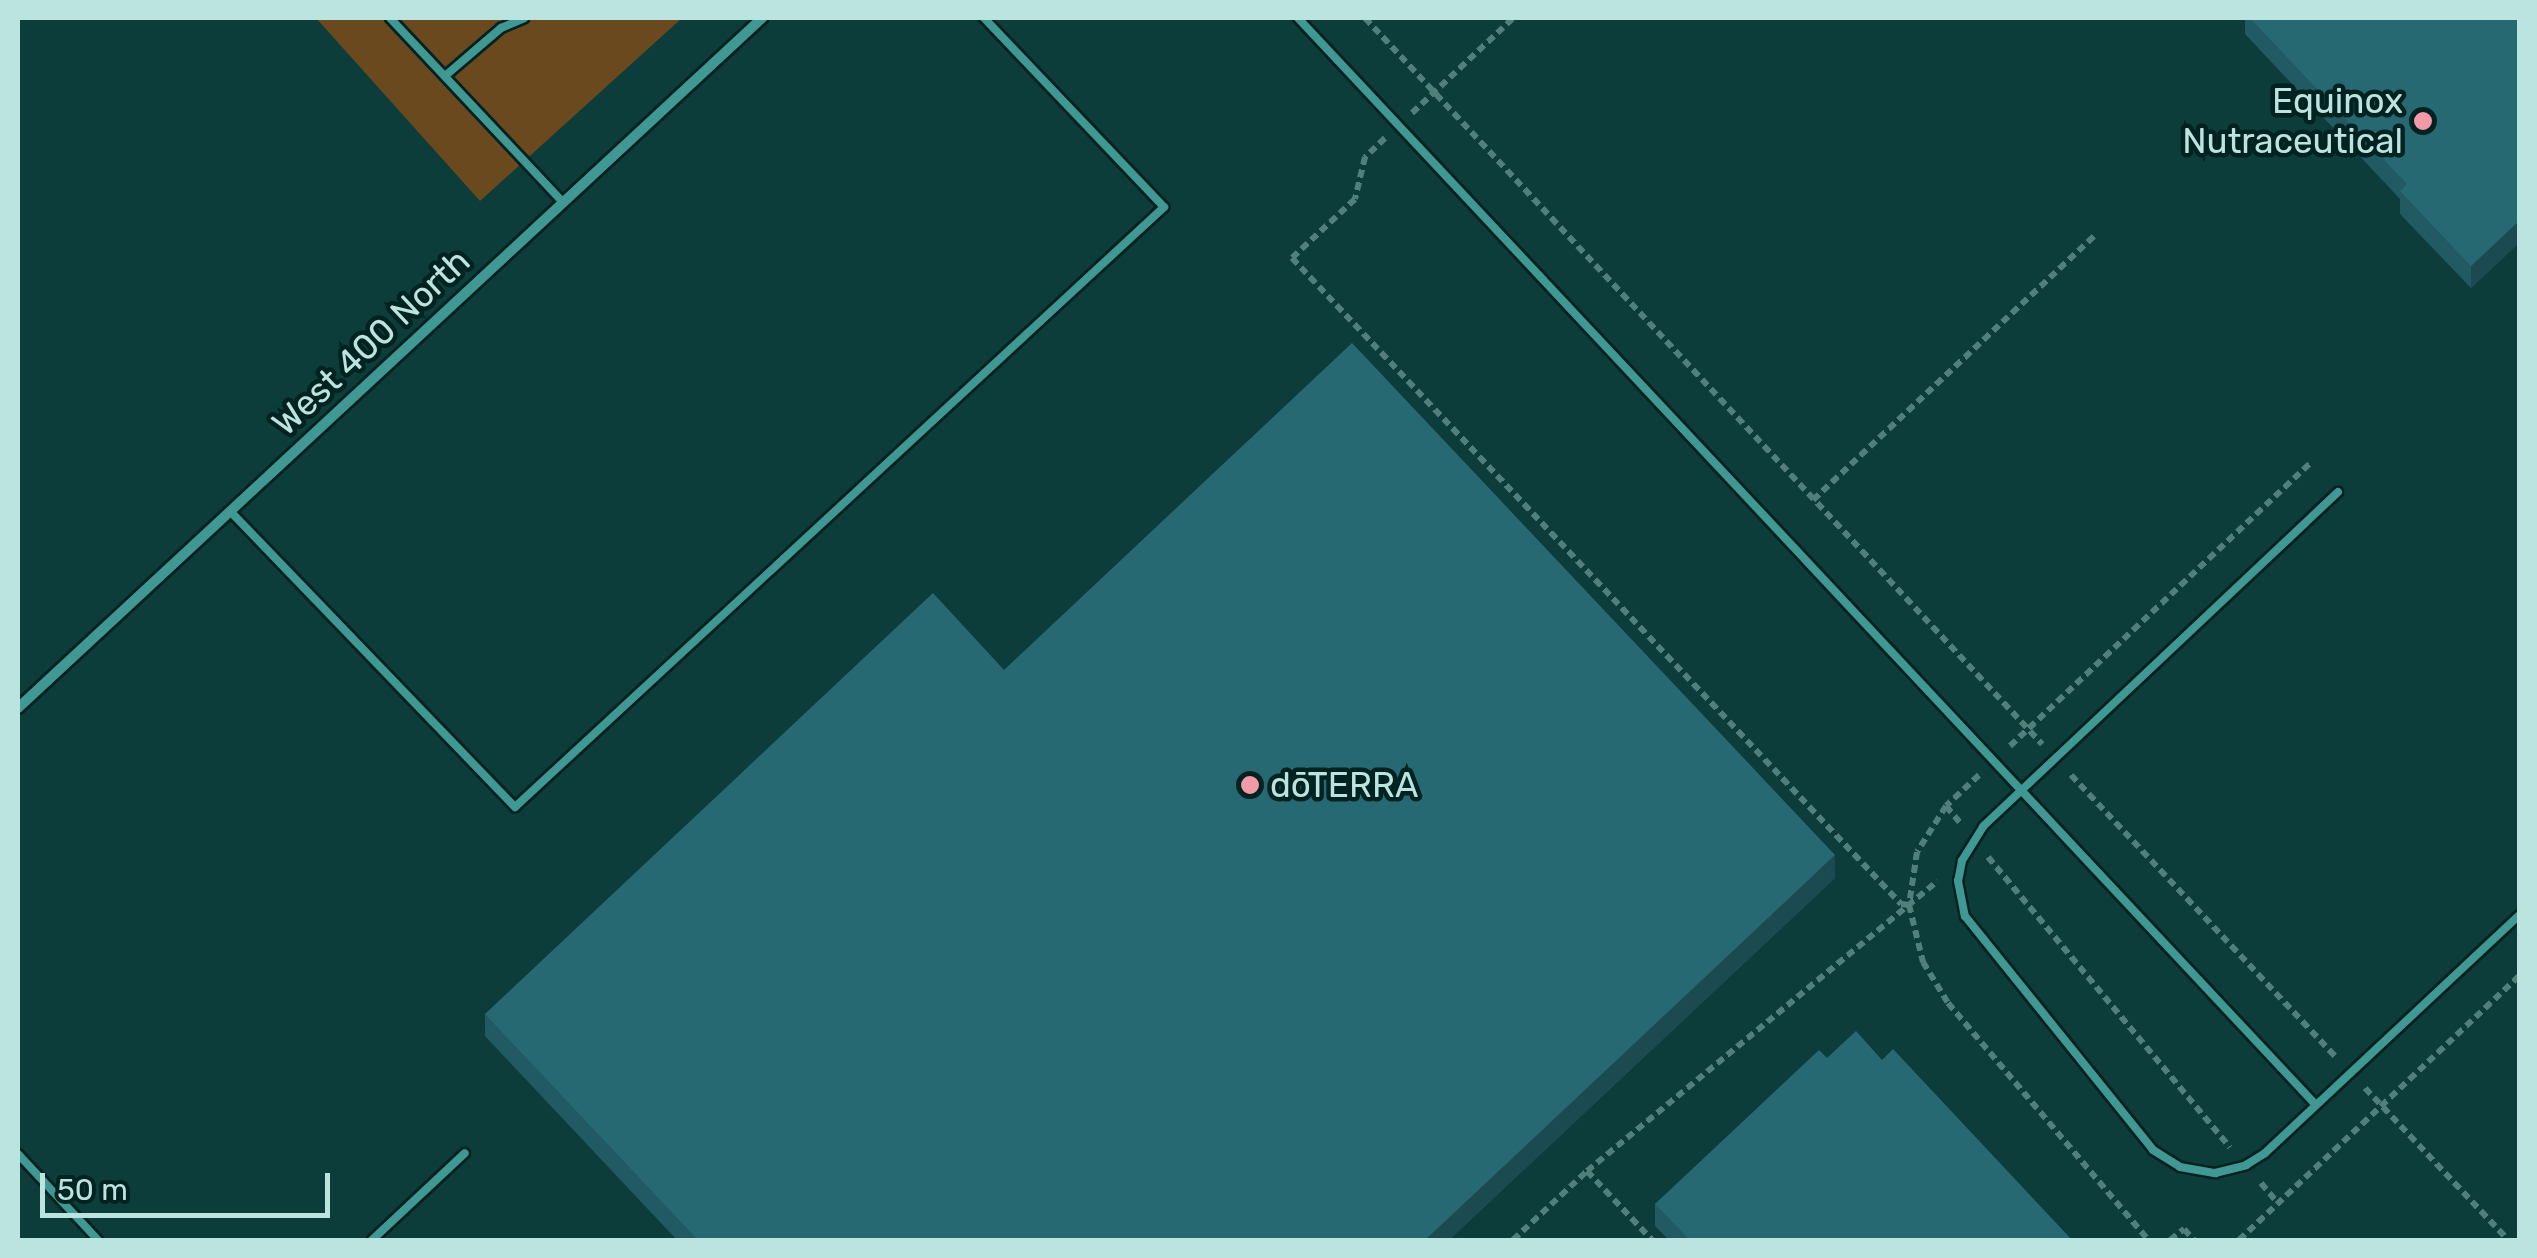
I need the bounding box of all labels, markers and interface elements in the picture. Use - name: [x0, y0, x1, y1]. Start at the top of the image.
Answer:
- place label: Equinox Nutraceutical: [2182, 80, 2403, 162]
- marker: Equinox Nutraceutical: [2412, 110, 2434, 132]
- street label: West 400 North: [264, 240, 478, 444]
- place label: dōTERRA: [1270, 764, 1418, 806]
- marker: dōTERRA: [1239, 774, 1261, 796]
- scale bar: [45, 1153, 335, 1215]
- text: 50 m: [57, 1172, 128, 1208]

